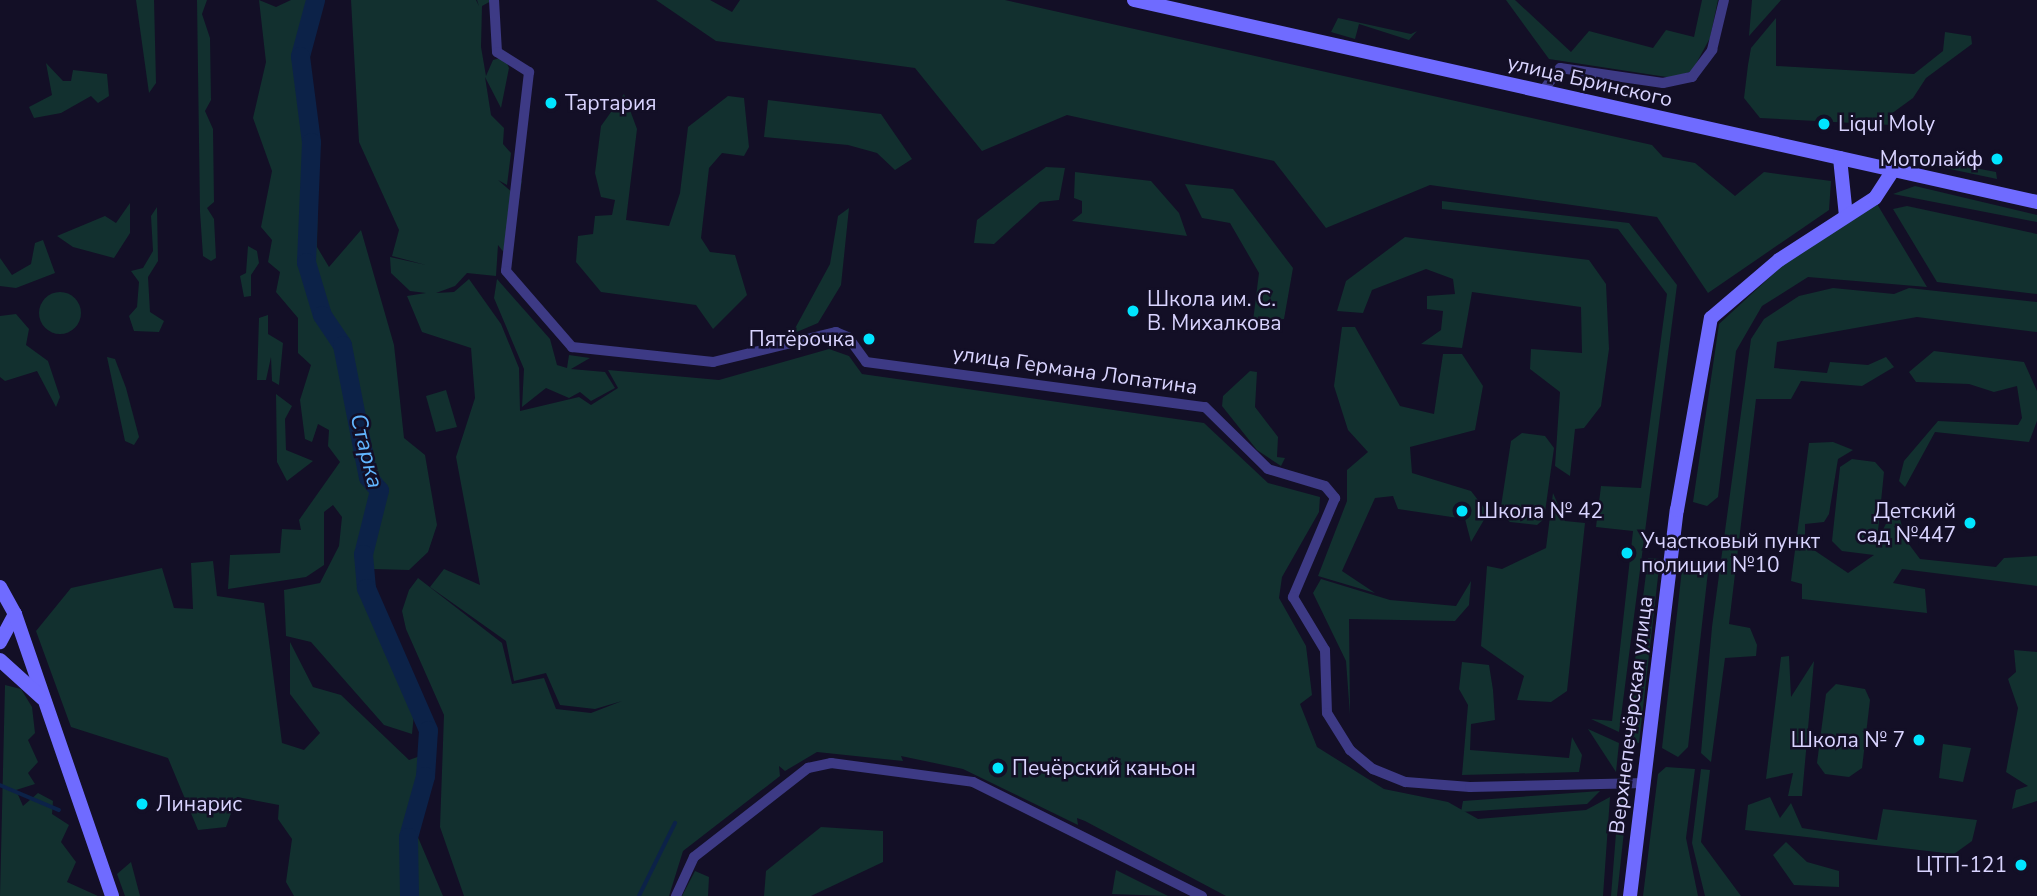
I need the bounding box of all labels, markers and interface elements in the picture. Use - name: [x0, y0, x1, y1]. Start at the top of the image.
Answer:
- street label: улица Бринского: [1505, 50, 1675, 112]
- place label: Тартария: [565, 90, 656, 116]
- marker: Тартария: [543, 95, 559, 111]
- place label: Liqui Moly: [1838, 111, 1935, 137]
- marker: Liqui Moly: [1816, 116, 1832, 132]
- place label: Мотолайф: [1880, 146, 1983, 172]
- marker: Мотолайф: [1989, 151, 2005, 167]
- place label: Школа им. С. В. Михалкова: [1147, 286, 1282, 336]
- marker: Школа им. С. В. Михалкова: [1125, 303, 1141, 319]
- place label: Пятёрочка: [749, 326, 855, 352]
- marker: Пятёрочка: [861, 331, 877, 347]
- street label: улица Германа Лопатина: [951, 340, 1199, 400]
- water label: Старка: [343, 411, 389, 491]
- place label: Школа № 42: [1476, 498, 1603, 524]
- place label: Детский сад №447: [1856, 498, 1956, 548]
- marker: Школа № 42: [1454, 503, 1470, 519]
- marker: Детский сад №447: [1962, 515, 1978, 531]
- place label: Участковый пункт полиции №10: [1641, 528, 1820, 578]
- marker: Участковый пункт полиции №10: [1619, 545, 1635, 561]
- street label: Верхнепечёрская улица: [1604, 595, 1658, 835]
- place label: Школа № 7: [1791, 727, 1905, 753]
- marker: Школа № 7: [1911, 732, 1927, 748]
- place label: Печёрский каньон: [1012, 755, 1196, 781]
- marker: Печёрский каньон: [990, 760, 1006, 776]
- place label: Линарис: [156, 791, 242, 817]
- marker: Линарис: [134, 796, 150, 812]
- place label: ЦТП-121: [1916, 852, 2007, 878]
- marker: ЦТП-121: [2013, 857, 2029, 873]

